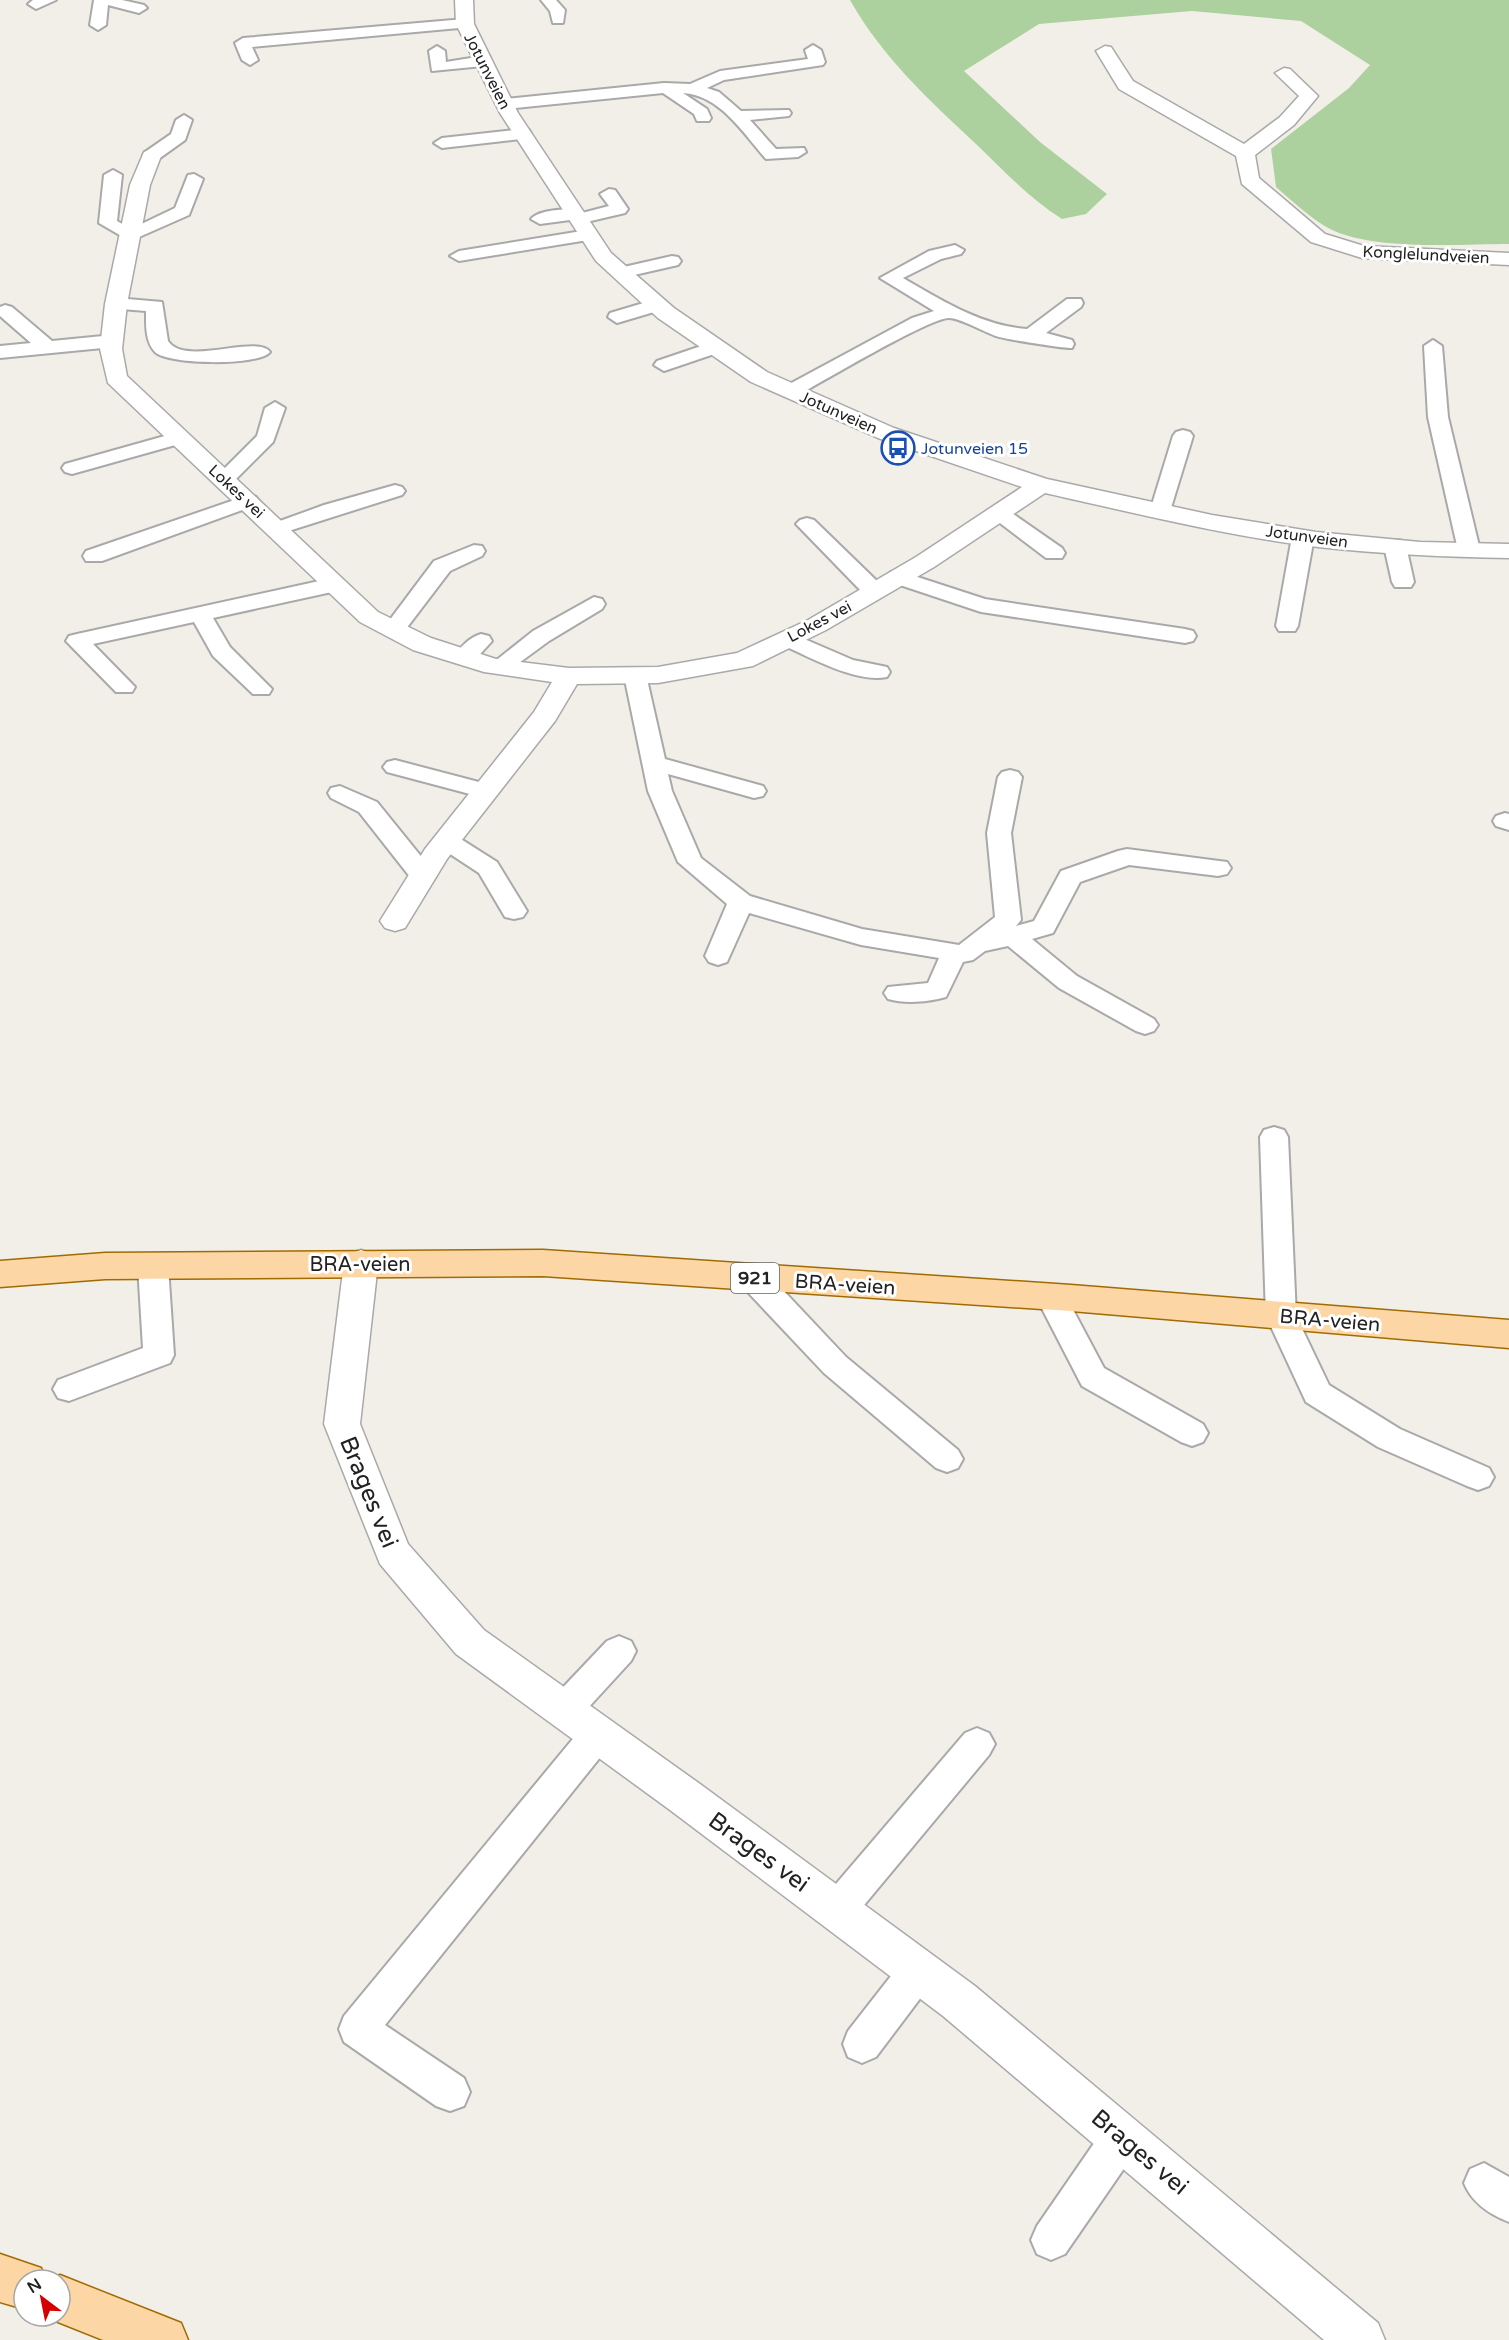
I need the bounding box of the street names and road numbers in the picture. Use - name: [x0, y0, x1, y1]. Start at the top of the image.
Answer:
- street label: Jotunveien: [459, 30, 515, 113]
- street label: Konglelundveien: [1362, 242, 1490, 268]
- street label: Jotunveien: [797, 387, 880, 439]
- street label: Lokes vei: [204, 461, 269, 523]
- street label: Jotunveien: [1264, 521, 1349, 553]
- street label: Lokes vei: [784, 597, 855, 647]
- street label: BRA-veien: [310, 1253, 411, 1277]
- road number: 921: [731, 1263, 779, 1293]
- street label: BRA-veien: [794, 1270, 896, 1300]
- street label: BRA-veien: [1279, 1305, 1381, 1337]
- street label: Brages vei: [333, 1432, 404, 1552]
- street label: Brages vei: [703, 1806, 815, 1899]
- street label: Brages vei: [1085, 2103, 1194, 2201]

